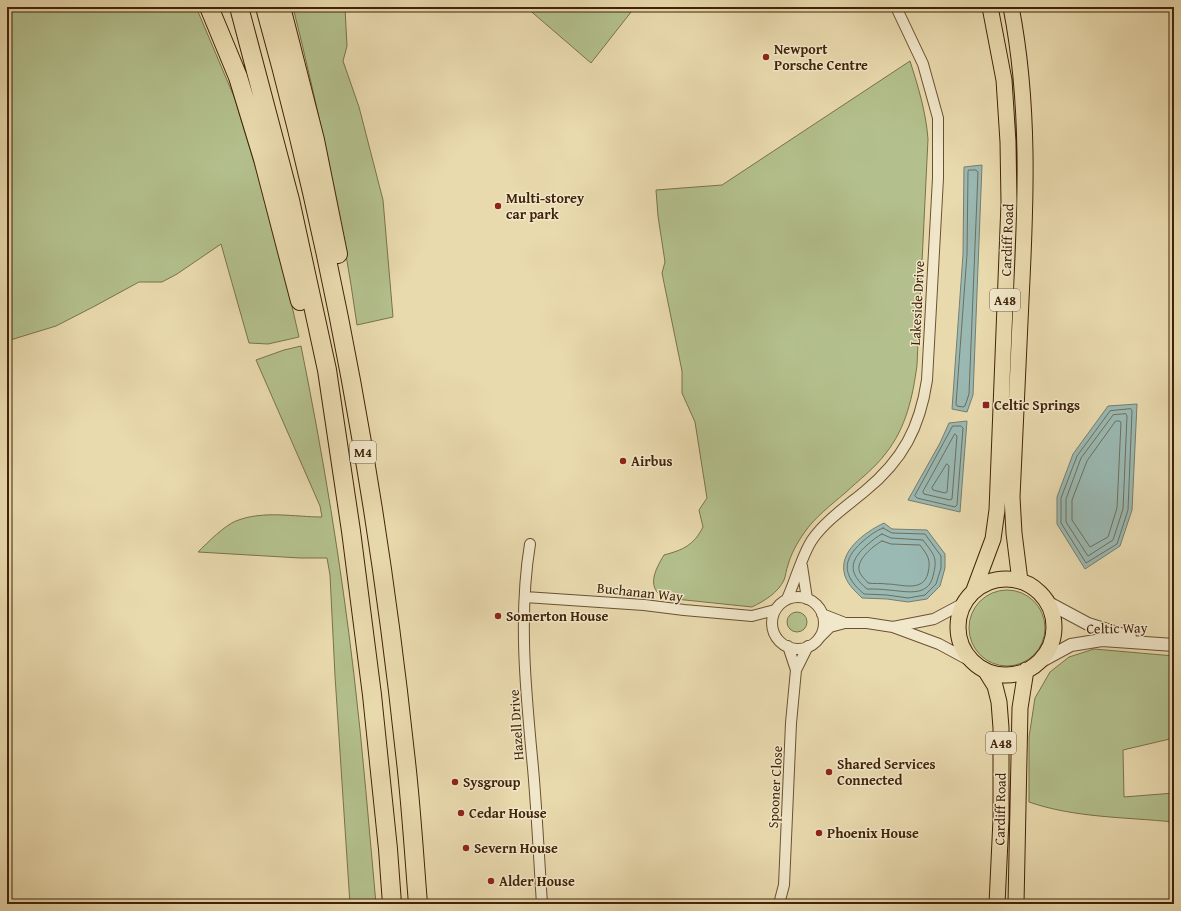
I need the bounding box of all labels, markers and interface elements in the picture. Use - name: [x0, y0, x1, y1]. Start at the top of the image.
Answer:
- place label: Newport Porsche Centre: [774, 39, 868, 75]
- marker: Newport Porsche Centre: [761, 52, 771, 62]
- place label: Multi-storey car park: [506, 188, 585, 224]
- marker: Multi-storey car park: [493, 201, 503, 211]
- street label: Cardiff Road: [996, 203, 1018, 277]
- street label: Lakeside Drive: [905, 260, 929, 346]
- road number: A48: [990, 289, 1020, 311]
- place label: Celtic Springs: [994, 395, 1080, 415]
- marker: Celtic Springs: [981, 400, 991, 410]
- road number: M4: [350, 441, 376, 463]
- place label: Airbus: [631, 451, 672, 471]
- marker: Airbus: [618, 456, 628, 466]
- street label: Buchanan Way: [596, 578, 684, 606]
- place label: Somerton House: [506, 606, 608, 626]
- marker: Somerton House: [493, 611, 503, 621]
- street label: Celtic Way: [1086, 617, 1148, 639]
- street label: Hazell Drive: [504, 688, 528, 761]
- road number: A48: [986, 732, 1016, 754]
- street label: Spooner Close: [763, 745, 787, 829]
- place label: Shared Services Connected: [837, 754, 936, 790]
- marker: Shared Services Connected: [824, 767, 834, 777]
- place label: Sysgroup: [463, 772, 521, 792]
- street label: Cardiff Road: [989, 772, 1011, 845]
- marker: Sysgroup: [450, 777, 460, 787]
- place label: Cedar House: [469, 803, 547, 823]
- marker: Cedar House: [456, 808, 466, 818]
- place label: Phoenix House: [827, 823, 919, 843]
- marker: Phoenix House: [814, 828, 824, 838]
- place label: Severn House: [474, 838, 558, 858]
- marker: Severn House: [461, 843, 471, 853]
- place label: Alder House: [499, 871, 575, 891]
- marker: Alder House: [486, 876, 496, 886]

